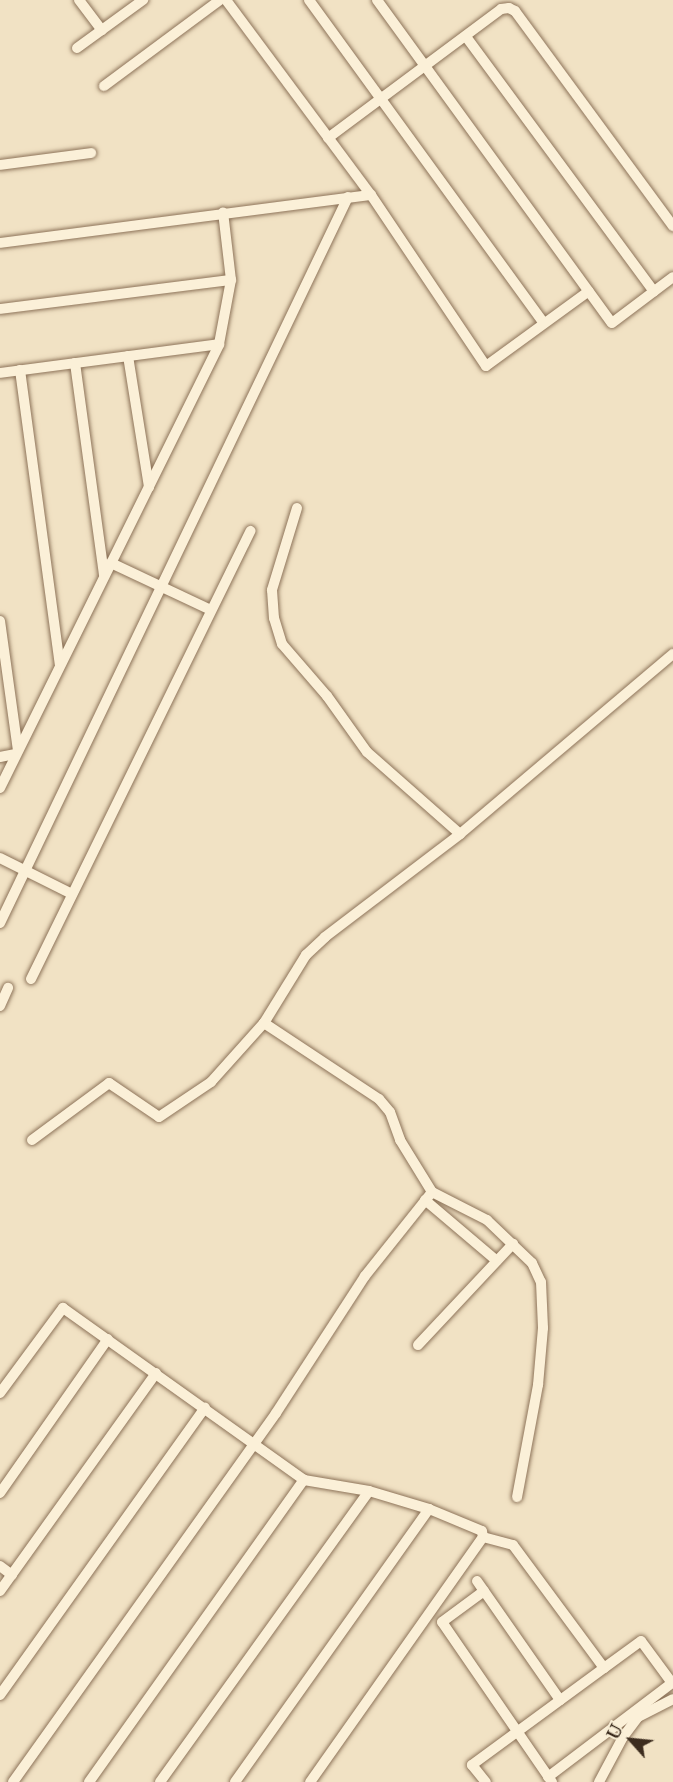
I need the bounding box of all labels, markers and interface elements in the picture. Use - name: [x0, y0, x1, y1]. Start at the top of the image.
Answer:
- north arrow: [601, 1710, 661, 1770]
- text: U: [603, 1721, 627, 1743]

